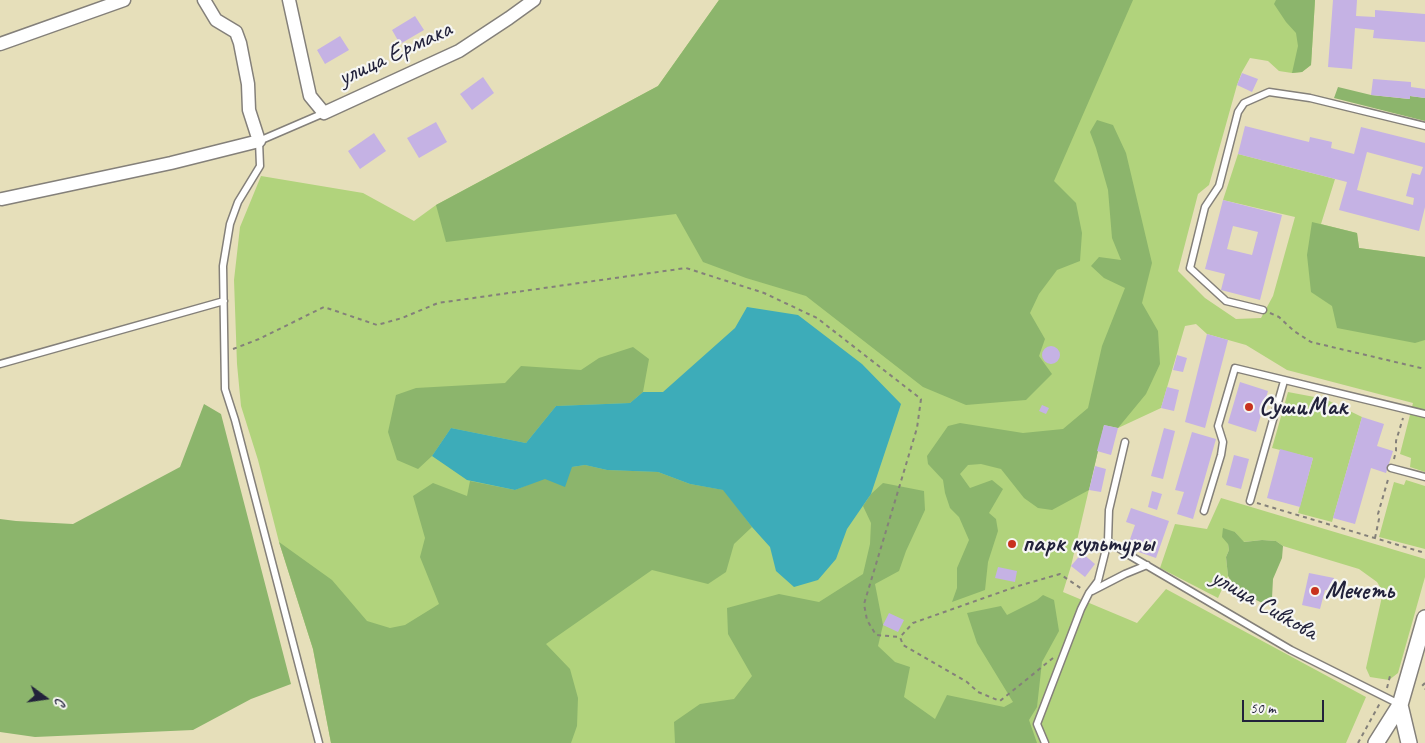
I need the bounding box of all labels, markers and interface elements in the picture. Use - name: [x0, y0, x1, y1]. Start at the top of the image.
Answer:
- street label: улица Ермака: [333, 15, 457, 93]
- place label: СушиМак: [1259, 392, 1347, 422]
- marker: СушиМак: [1243, 401, 1255, 413]
- place label: парк культуры: [1022, 529, 1154, 559]
- marker: парк культуры: [1006, 538, 1018, 550]
- street label: улица Сивкова: [1205, 563, 1323, 647]
- place label: Мечеть: [1325, 576, 1394, 606]
- marker: Мечеть: [1309, 585, 1321, 597]
- north arrow: [20, 673, 70, 723]
- scale bar: [1245, 690, 1328, 722]
- text: С: [51, 696, 69, 707]
- text: 50 m: [1250, 699, 1276, 718]

